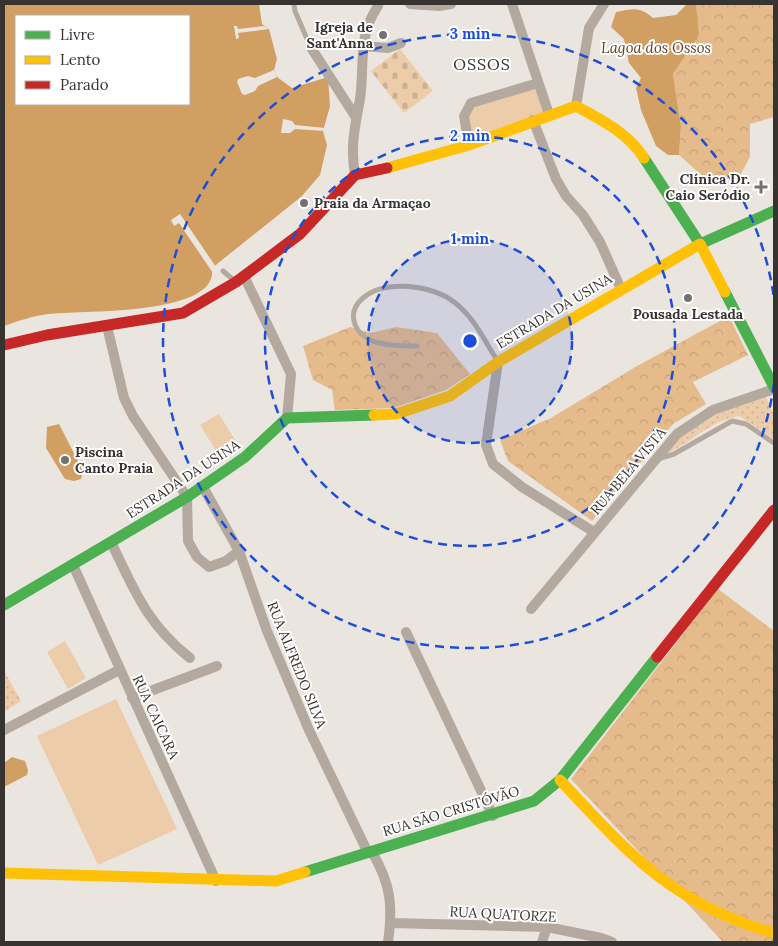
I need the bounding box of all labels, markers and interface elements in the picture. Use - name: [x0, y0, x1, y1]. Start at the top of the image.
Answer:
- legend: [15, 15, 190, 105]
- place label: Igreja de Sant'Anna: [307, 18, 374, 52]
- text: 3 min: [450, 24, 491, 43]
- text: Livre: [60, 25, 95, 44]
- marker: Igreja de Sant'Anna: [377, 29, 389, 41]
- water label: Lagoa dos Ossos: [601, 38, 711, 57]
- text: Lento: [60, 50, 101, 69]
- district label: OSSOS: [453, 54, 511, 74]
- text: Parado: [60, 75, 109, 94]
- text: 2 min: [450, 126, 491, 145]
- place label: Clínica Dr. Caio Seródio: [666, 170, 750, 204]
- marker: Clínica Dr. Caio Seródio: [754, 180, 768, 194]
- place label: Praia da Armaçao: [314, 194, 431, 212]
- marker: Praia da Armaçao: [298, 197, 310, 209]
- text: 1 min: [451, 229, 490, 248]
- street label: ESTRADA DA USINA: [493, 269, 615, 353]
- marker: Pousada Lestada: [682, 292, 694, 304]
- place label: Pousada Lestada: [633, 305, 744, 323]
- centre of rings: [461, 332, 479, 350]
- street label: RUA BELA VISTA: [586, 423, 670, 518]
- street label: ESTRADA DA USINA: [123, 435, 243, 522]
- place label: Piscina Canto Praia: [75, 443, 154, 477]
- marker: Piscina Canto Praia: [59, 454, 71, 466]
- street label: RUA ALFREDO SILVA: [263, 599, 331, 731]
- street label: RUA CAICARA: [129, 672, 183, 762]
- street label: RUA SÃO CRISTÓVÃO: [380, 782, 522, 840]
- street label: RUA QUATORZE: [449, 902, 557, 926]

